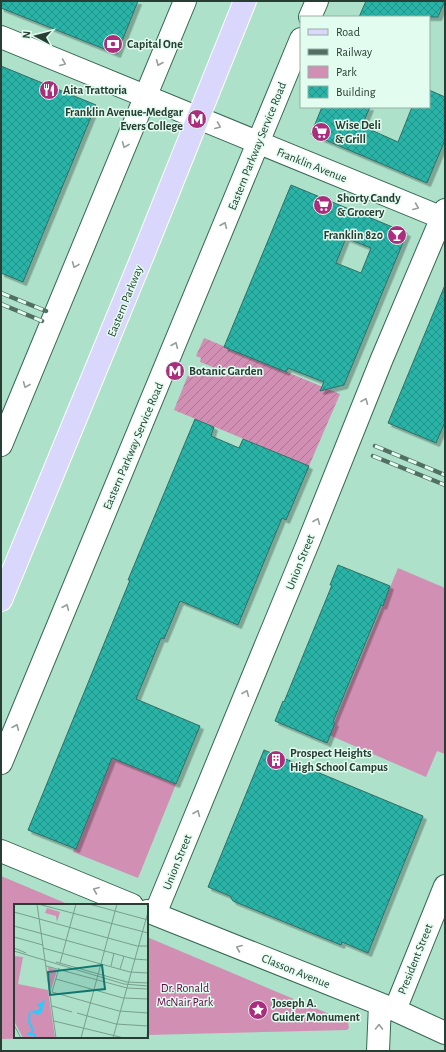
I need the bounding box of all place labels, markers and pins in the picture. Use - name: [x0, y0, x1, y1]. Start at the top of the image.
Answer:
- bank icon: Capital One: [102, 33, 124, 55]
- place label: Capital One: [127, 38, 183, 50]
- restaurant icon: Aita Trattoria: [38, 79, 60, 101]
- place label: Aita Trattoria: [63, 84, 127, 96]
- place label: Franklin Avenue-Medgar Evers College: [65, 106, 184, 132]
- metro station icon: Franklin Avenue-Medgar Evers College: [186, 108, 208, 130]
- place label: Wise Deli & Grill: [335, 119, 381, 145]
- supermarket icon: Wise Deli & Grill: [310, 121, 332, 143]
- place label: Shorty Candy & Grocery: [337, 192, 401, 219]
- supermarket icon: Shorty Candy & Grocery: [312, 194, 334, 216]
- bar icon: Franklin 820: [386, 224, 408, 246]
- place label: Franklin 820: [324, 229, 383, 241]
- metro station icon: Botanic Garden: [164, 360, 186, 382]
- place label: Botanic Garden: [189, 365, 263, 377]
- place label: Prospect Heights High School Campus: [290, 747, 388, 773]
- building icon: Prospect Heights High School Campus: [265, 749, 287, 771]
- place label: Joseph A. Guider Monument: [272, 997, 360, 1023]
- place icon: Joseph A. Guider Monument: [247, 999, 269, 1021]

